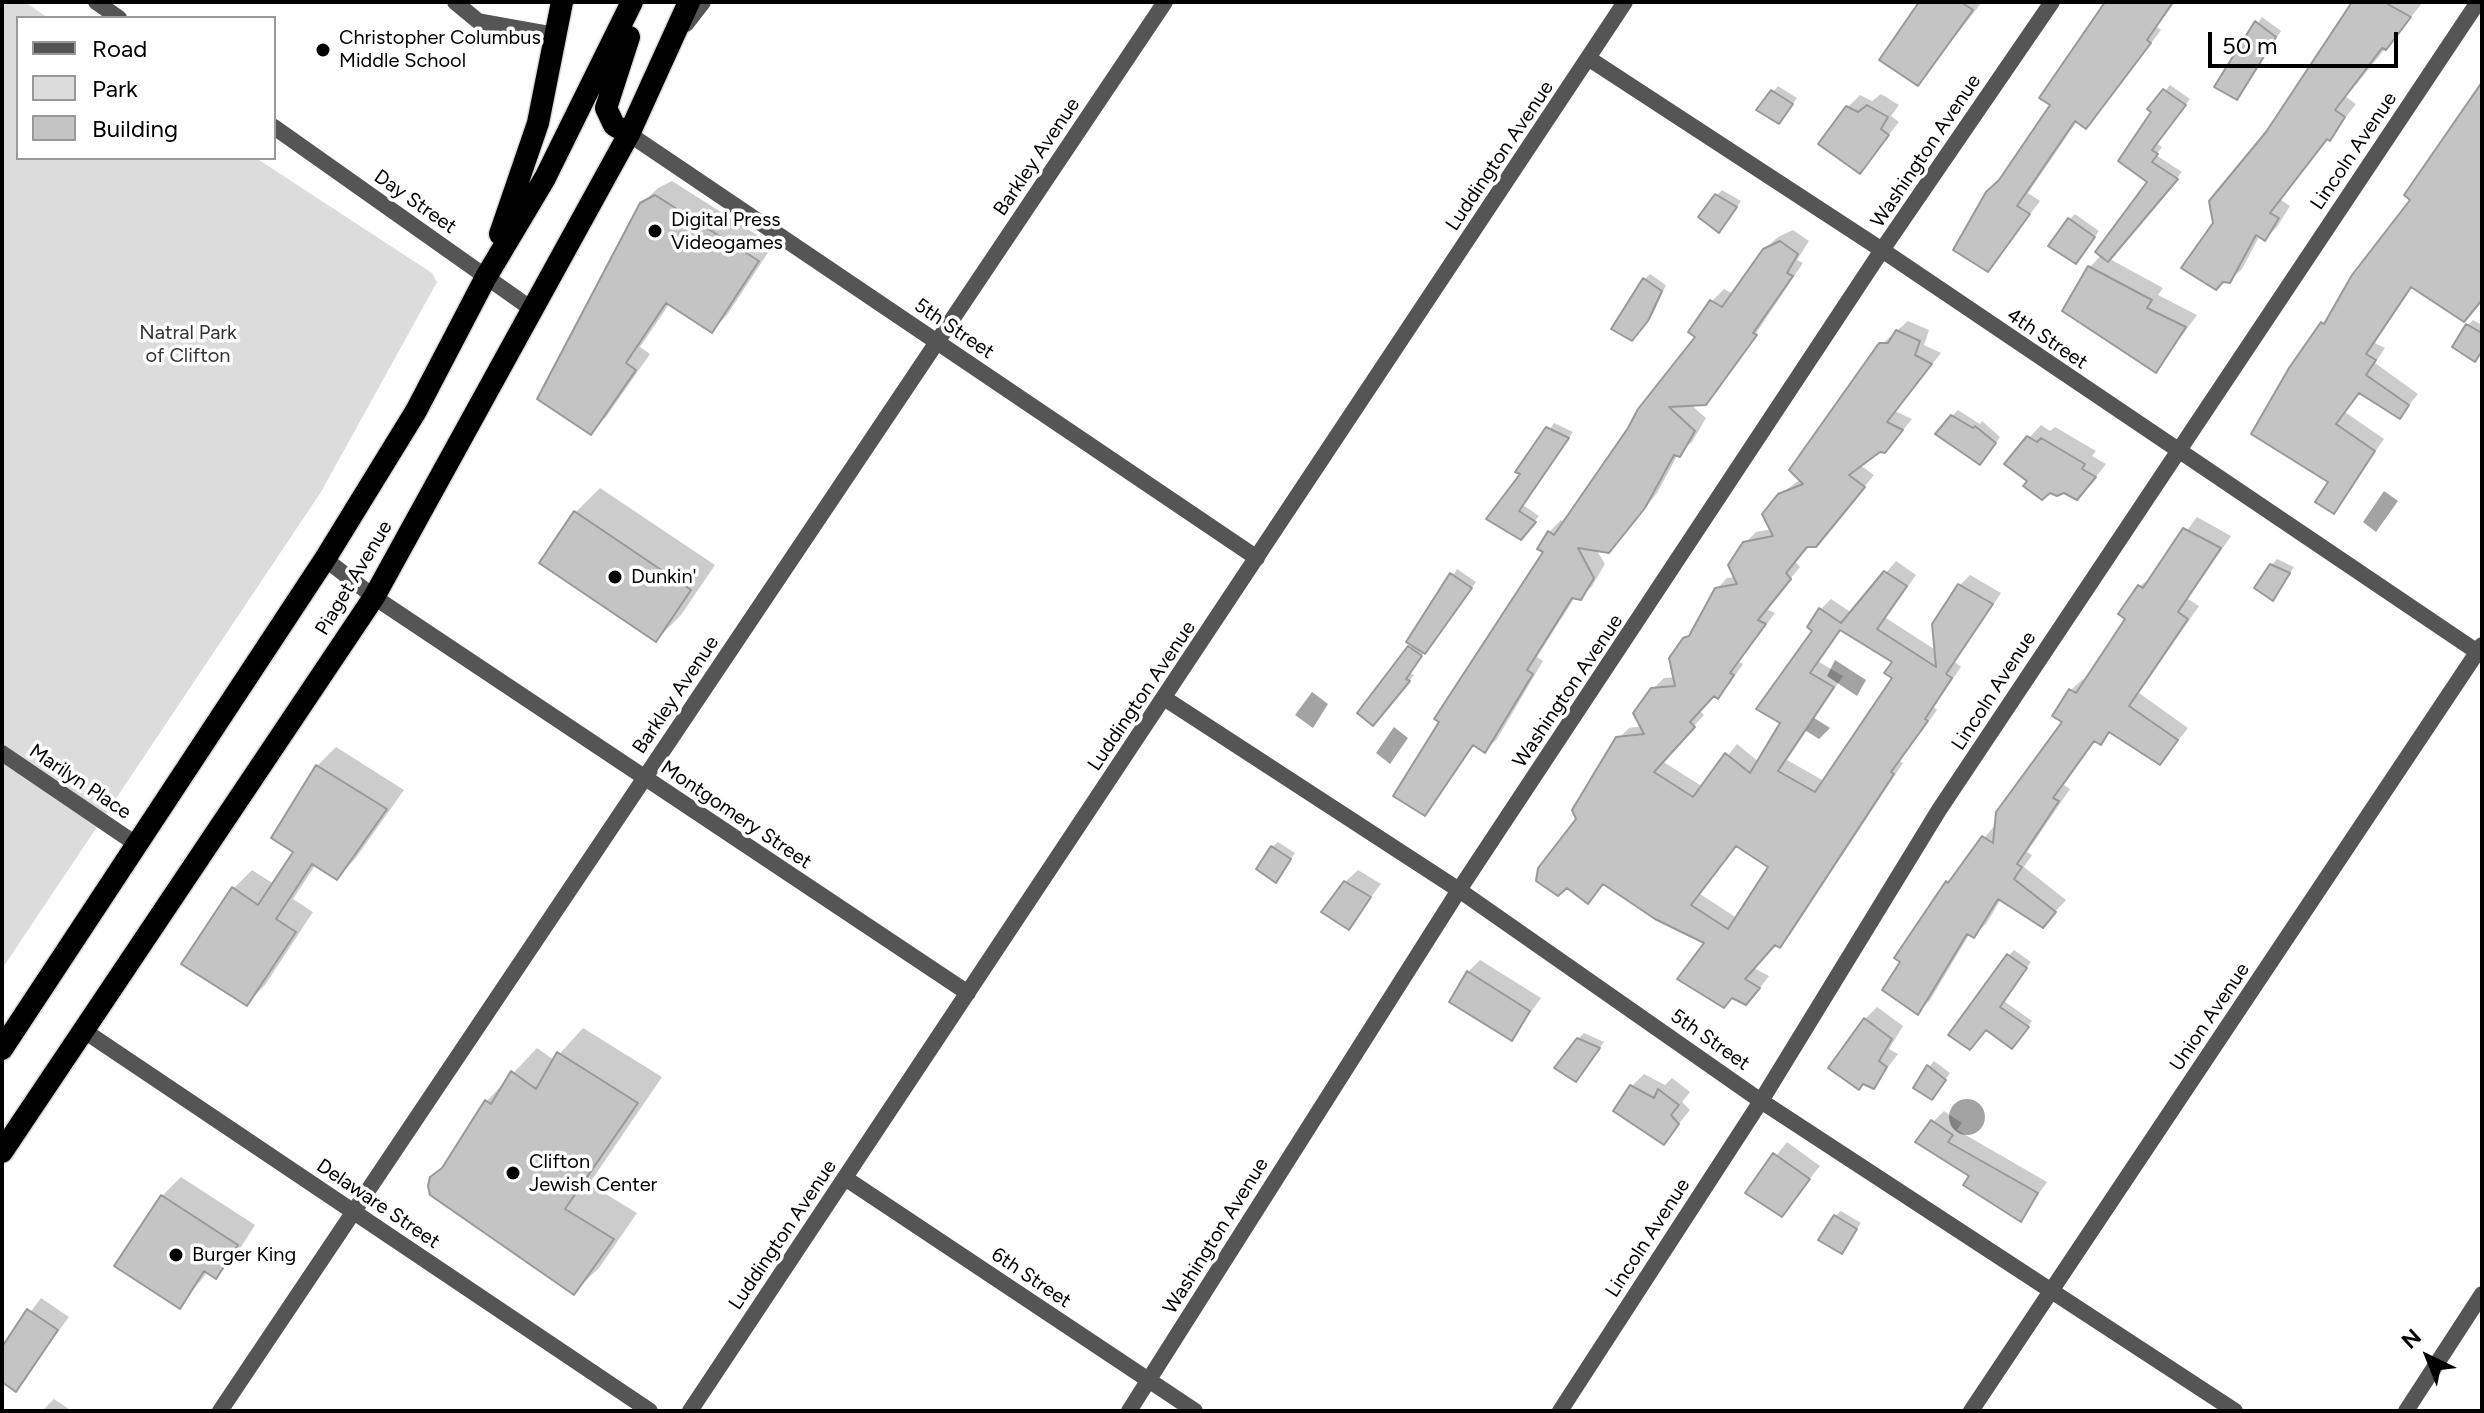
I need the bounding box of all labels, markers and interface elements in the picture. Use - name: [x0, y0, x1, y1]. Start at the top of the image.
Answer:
- legend: [16, 16, 276, 160]
- scale bar: [2212, 16, 2402, 66]
- place label: Christopher Columbus Middle School: [339, 26, 541, 73]
- text: 50 m: [2222, 31, 2278, 60]
- text: Road: [92, 34, 147, 63]
- marker: Christopher Columbus Middle School: [314, 41, 332, 59]
- street label: Washington Avenue: [1866, 70, 1986, 232]
- text: Park: [92, 74, 138, 103]
- street label: Luddington Avenue: [1441, 77, 1559, 235]
- street label: Lincoln Avenue: [2306, 88, 2402, 214]
- street label: Barkley Avenue: [989, 93, 1085, 221]
- text: Building: [92, 114, 178, 143]
- street label: Day Street: [369, 165, 461, 239]
- place label: Digital Press Videogames: [671, 208, 783, 255]
- marker: Digital Press Videogames: [646, 222, 664, 240]
- street label: 5th Street: [910, 294, 998, 364]
- street label: 4th Street: [2002, 303, 2092, 375]
- park label: Natral Park of Clifton: [139, 321, 237, 368]
- street label: Piaget Avenue: [310, 516, 398, 640]
- place label: Dunkin': [631, 565, 697, 589]
- marker: Dunkin': [606, 568, 624, 586]
- street label: Washington Avenue: [1508, 610, 1628, 772]
- street label: Luddington Avenue: [1083, 617, 1201, 775]
- street label: Lincoln Avenue: [1947, 627, 2041, 755]
- street label: Barkley Avenue: [628, 631, 724, 759]
- street label: Marilyn Place: [25, 739, 135, 825]
- street label: Montgomery Street: [656, 756, 816, 874]
- street label: Union Avenue: [2165, 958, 2255, 1076]
- street label: 5th Street: [1666, 1004, 1754, 1076]
- place label: Clifton Jewish Center: [529, 1150, 657, 1197]
- street label: Delaware Street: [312, 1154, 444, 1254]
- street label: Washington Avenue: [1158, 1154, 1274, 1318]
- street label: Luddington Avenue: [724, 1156, 842, 1314]
- marker: Clifton Jewish Center: [504, 1164, 522, 1182]
- street label: Lincoln Avenue: [1601, 1174, 1695, 1302]
- place label: Burger King: [192, 1243, 296, 1267]
- street label: 6th Street: [987, 1243, 1075, 1313]
- marker: Burger King: [167, 1246, 185, 1264]
- north arrow: [2388, 1317, 2468, 1397]
- text: N: [2396, 1323, 2427, 1355]

